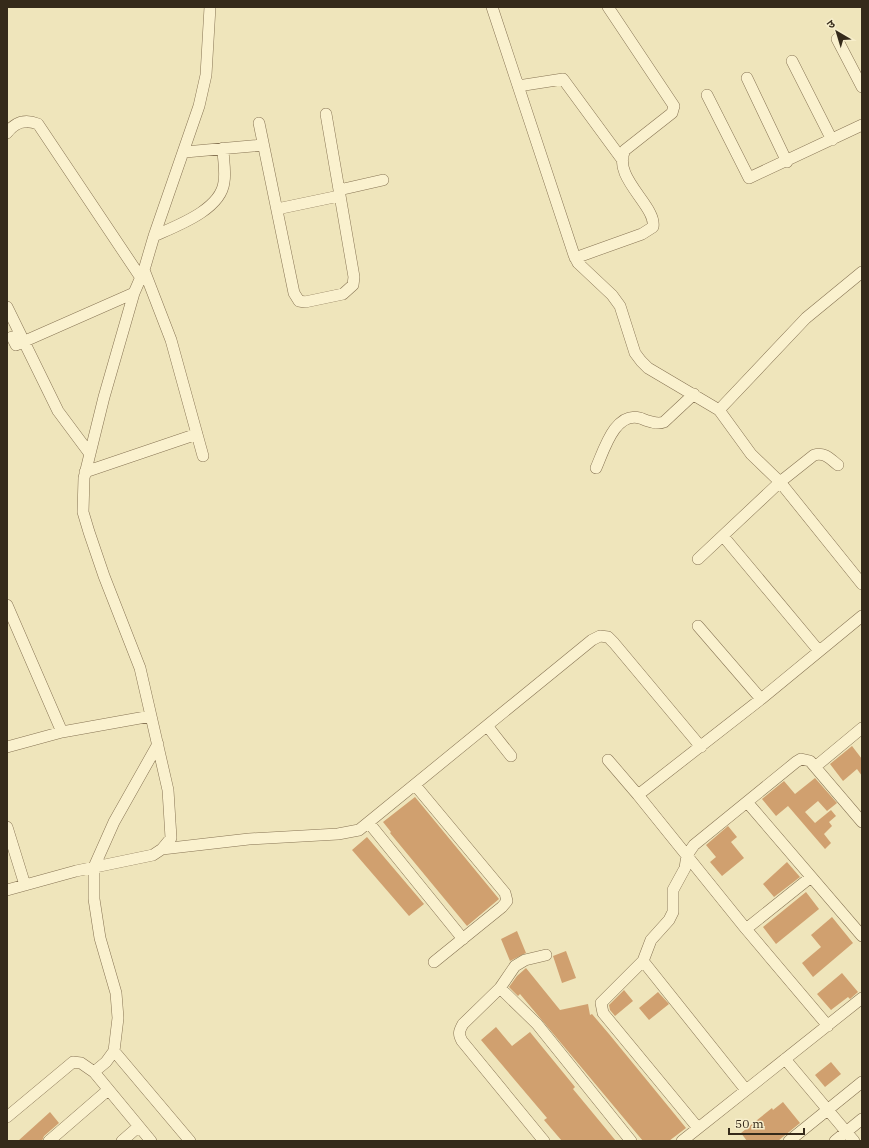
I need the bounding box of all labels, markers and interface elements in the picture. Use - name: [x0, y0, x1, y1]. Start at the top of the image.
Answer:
- north arrow: [817, 12, 857, 52]
- text: उ: [824, 16, 838, 32]
- scale bar: [729, 1110, 804, 1136]
- text: 50 m: [735, 1116, 764, 1131]

